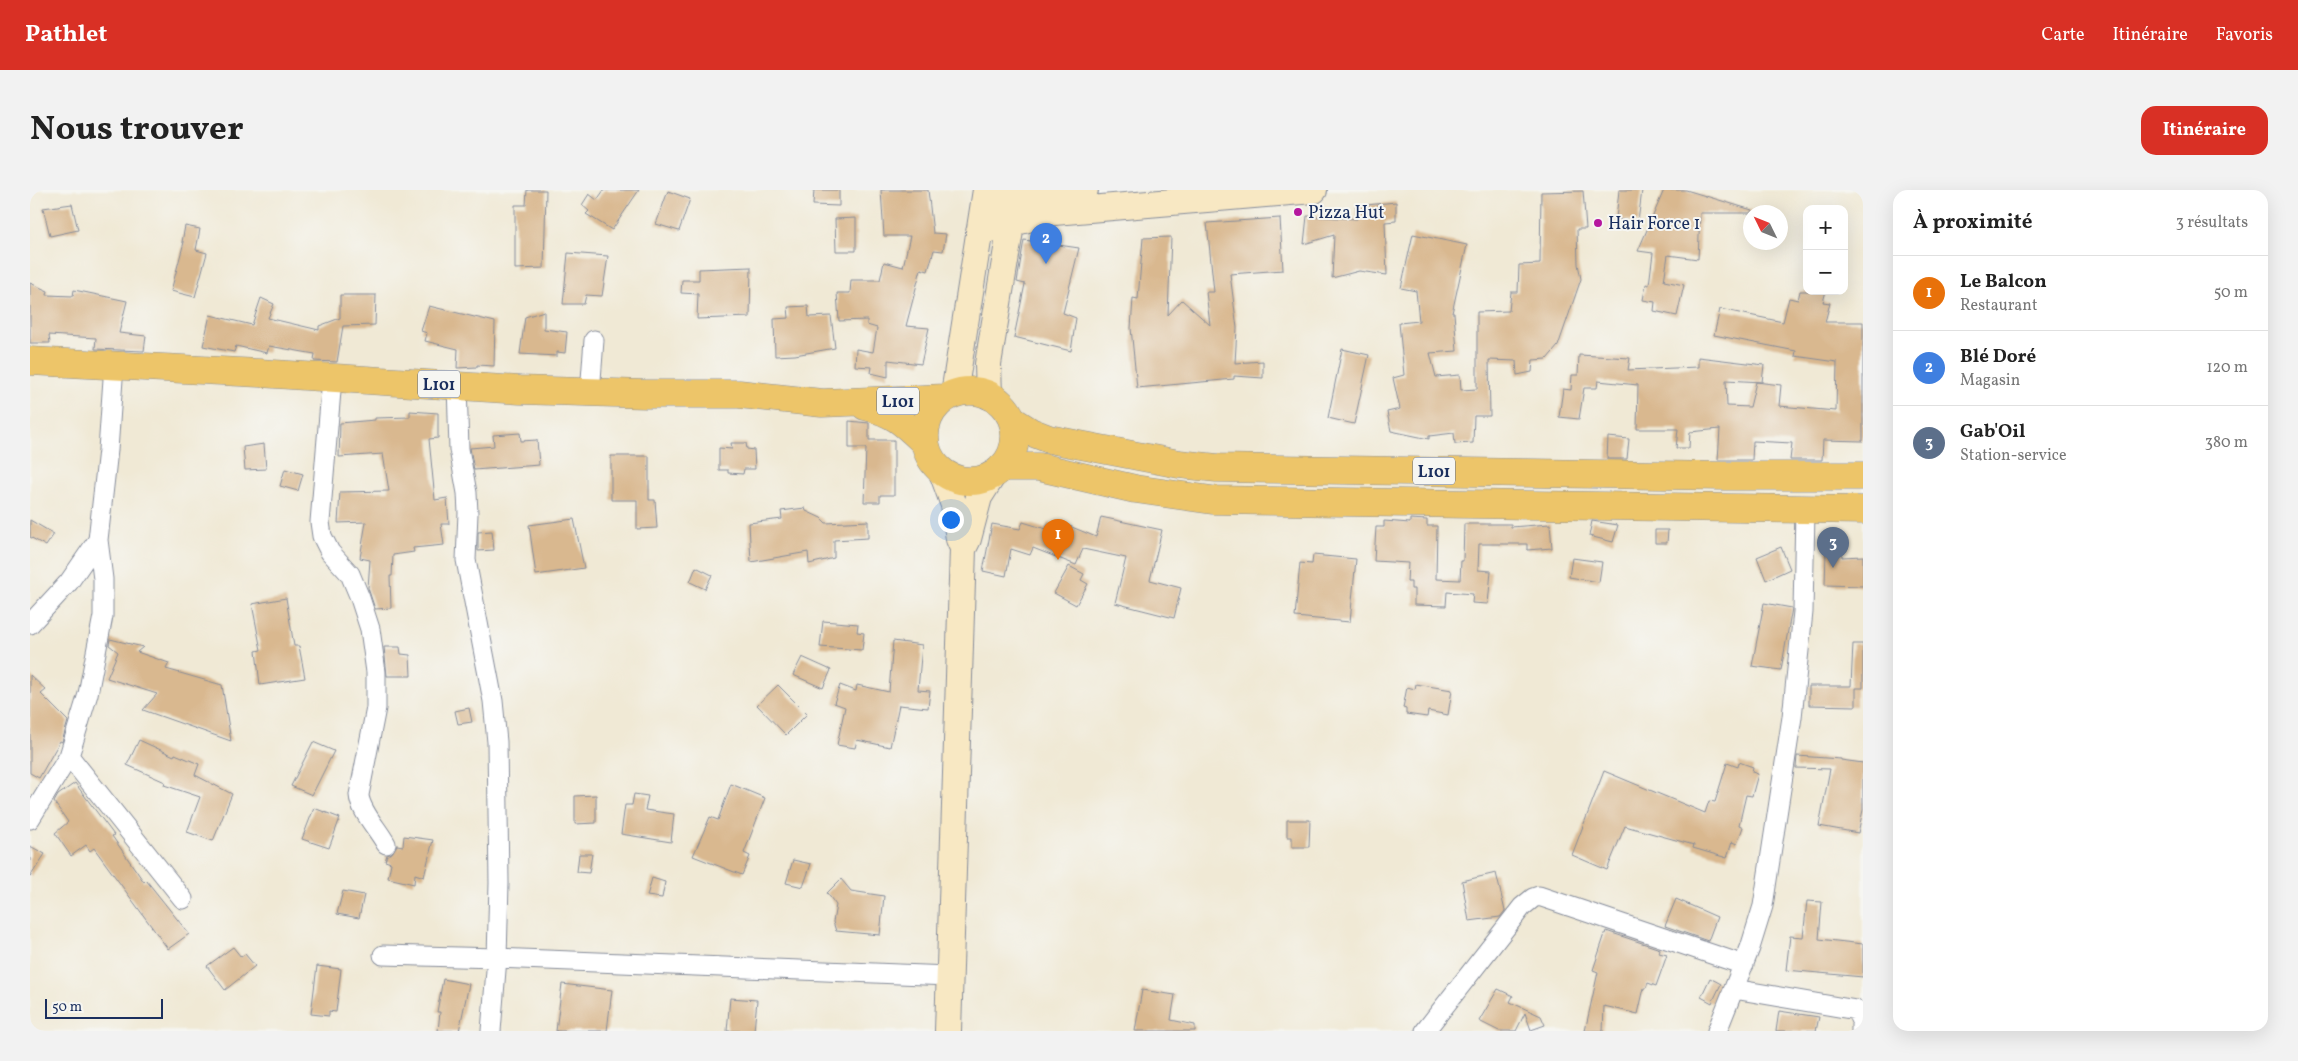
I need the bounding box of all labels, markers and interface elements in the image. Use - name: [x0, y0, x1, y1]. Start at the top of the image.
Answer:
- text: Pathlet: [25, 18, 107, 52]
- text: Carte: [2041, 23, 2084, 48]
- text: Itinéraire: [2112, 23, 2188, 48]
- text: Favoris: [2216, 23, 2273, 48]
- text: Nous trouver: [30, 106, 244, 154]
- button: Itinéraire: [2141, 106, 2268, 155]
- place label: Pizza Hut: [1308, 201, 1385, 226]
- north arrow: [1743, 205, 1788, 250]
- map controls: [1803, 205, 1848, 295]
- button: +: [1803, 205, 1848, 250]
- marker: Pizza Hut: [1292, 206, 1304, 218]
- text: À proximité: [1913, 208, 2032, 237]
- place label: Hair Force 1: [1608, 212, 1701, 237]
- text: 3 résultats: [2176, 212, 2248, 234]
- marker: Hair Force 1: [1592, 217, 1604, 229]
- pin: 2: [1030, 223, 1062, 264]
- button: −: [1803, 250, 1848, 295]
- text: Le Balcon: [1960, 269, 2047, 295]
- text: 1: [1926, 282, 1932, 304]
- text: 50 m: [2214, 282, 2248, 304]
- text: Restaurant: [1960, 295, 2038, 317]
- text: Blé Doré: [1960, 344, 2036, 370]
- text: 2: [1925, 357, 1933, 379]
- text: 120 m: [2206, 357, 2248, 379]
- road number: L101: [418, 370, 460, 398]
- text: Magasin: [1960, 370, 2020, 392]
- road number: L101: [877, 388, 919, 415]
- text: Gab'Oil: [1960, 419, 2025, 445]
- text: 3: [1925, 432, 1933, 454]
- text: 380 m: [2205, 432, 2248, 454]
- text: Station-service: [1960, 445, 2067, 467]
- road number: L101: [1413, 458, 1455, 484]
- your location: [938, 507, 964, 533]
- pin: 1: [1042, 519, 1074, 560]
- pin: 3: [1817, 527, 1849, 568]
- scale bar: [45, 996, 162, 1019]
- text: 50 m: [52, 998, 82, 1017]

